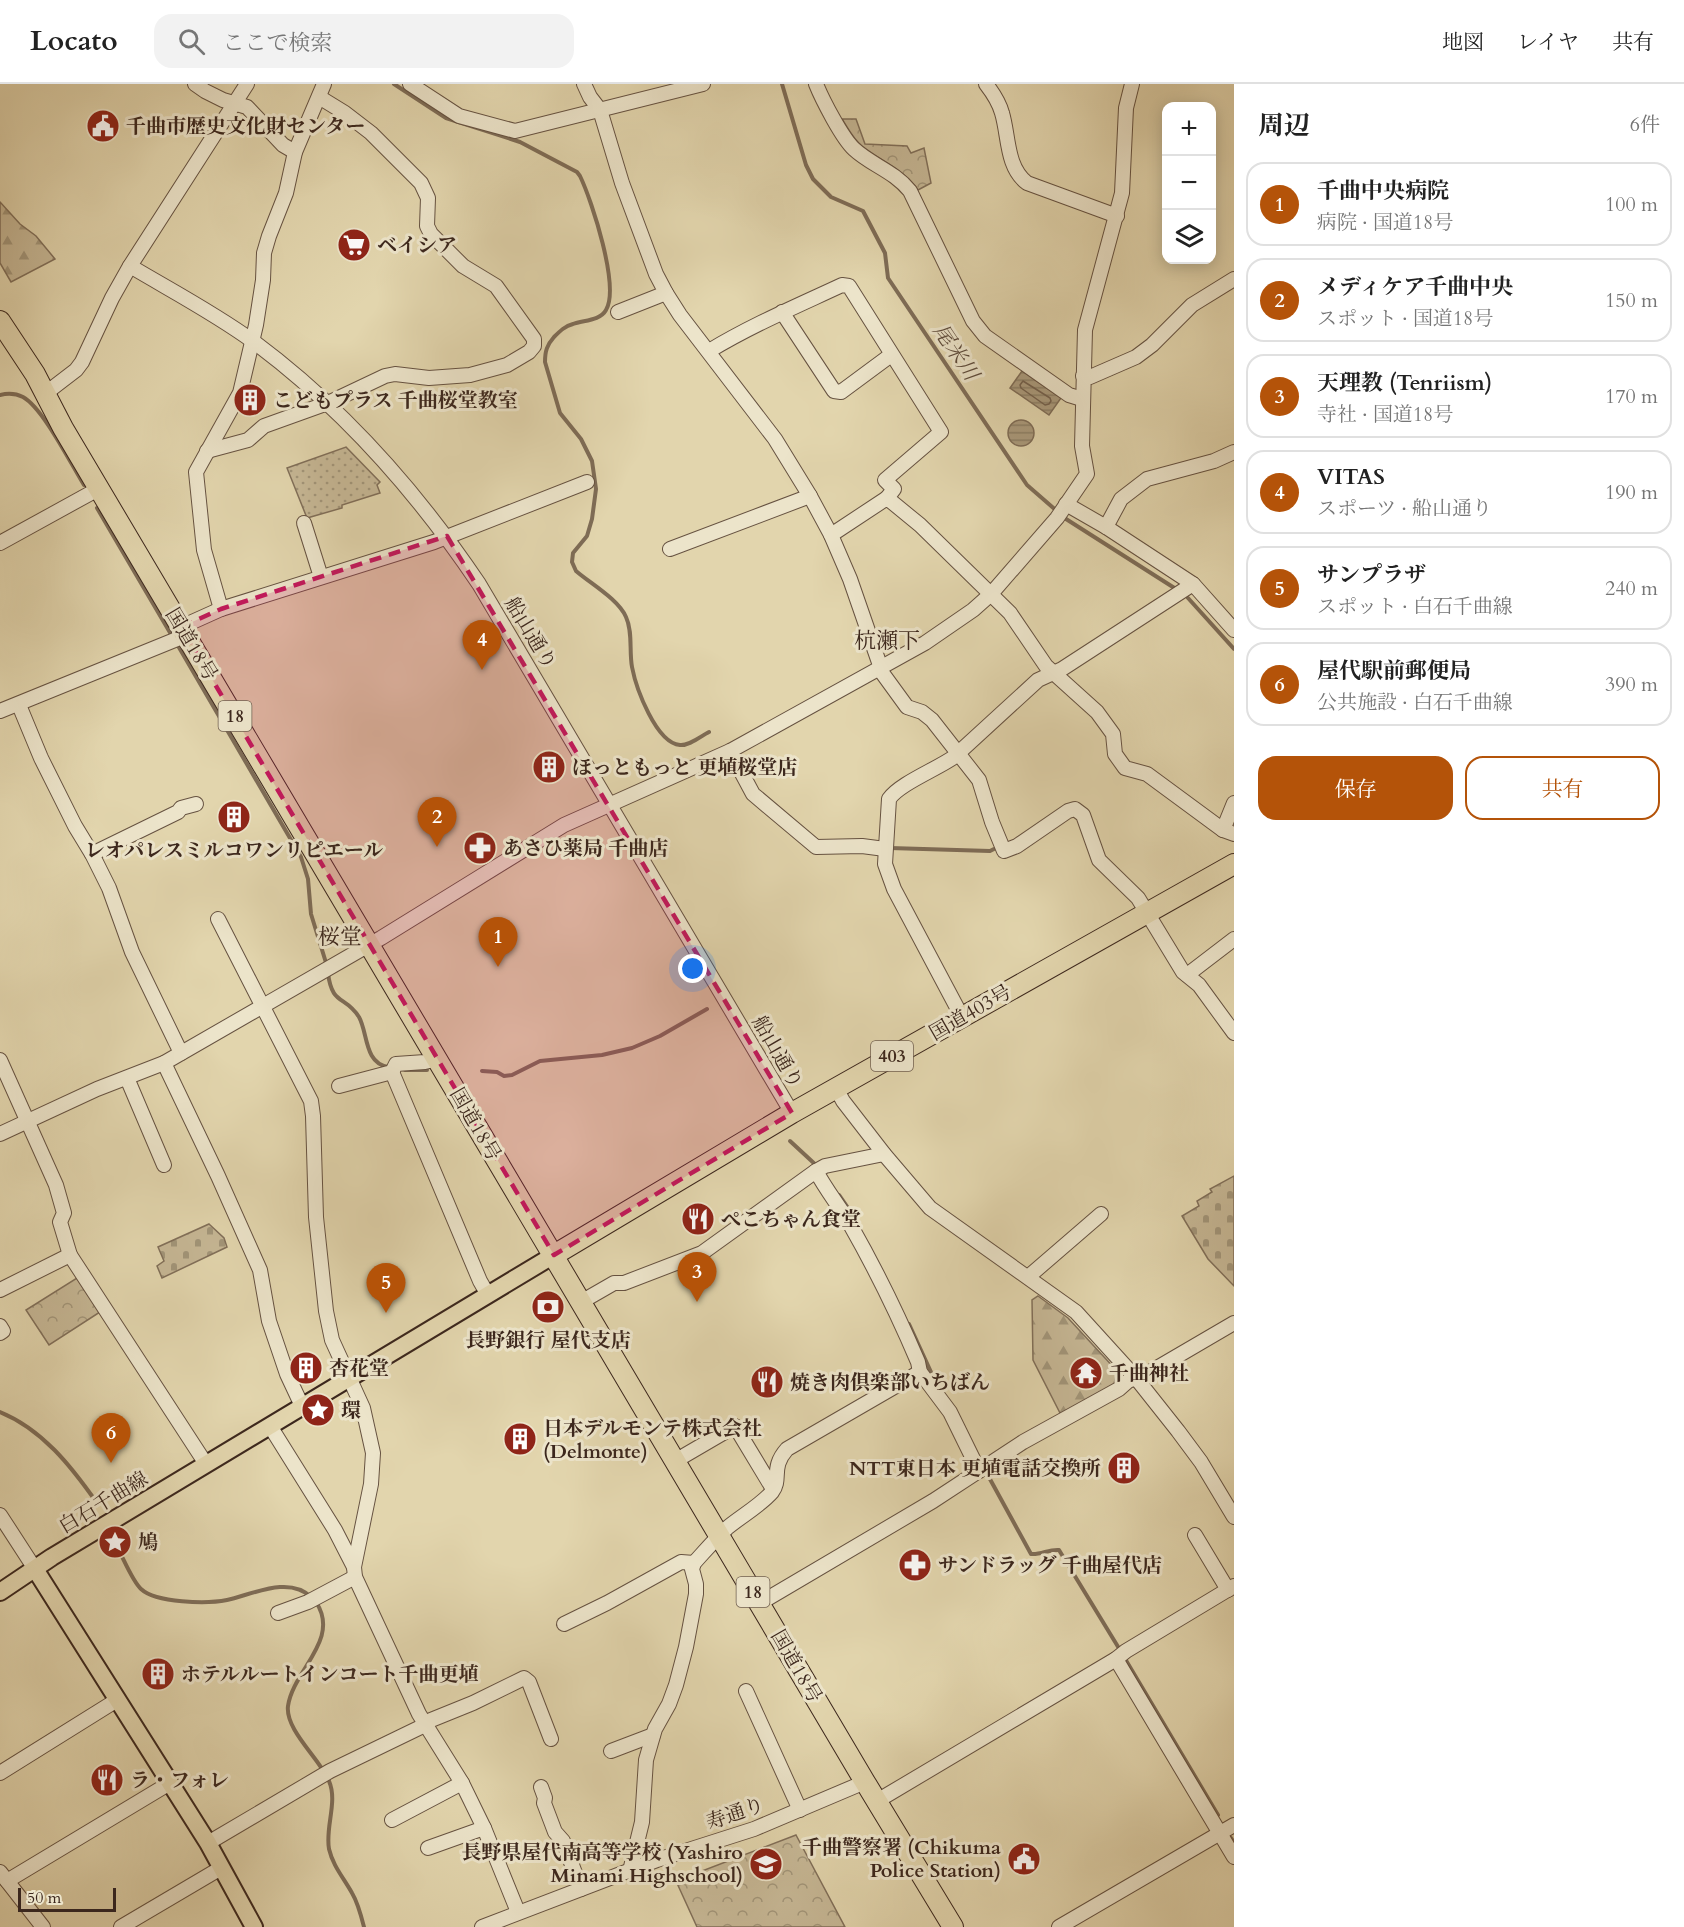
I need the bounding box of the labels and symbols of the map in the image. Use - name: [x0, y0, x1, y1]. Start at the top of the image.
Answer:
- public building icon: 千曲市歴史文化財センター: [85, 108, 121, 144]
- place label: 千曲市歴史文化財センター: [126, 113, 365, 140]
- supermarket icon: ベイシア: [336, 227, 372, 263]
- place label: ベイシア: [377, 232, 457, 259]
- water label: 尾米川: [926, 318, 986, 388]
- building icon: こどもプラス 千曲桜堂教室: [232, 382, 268, 418]
- place label: こどもプラス 千曲桜堂教室: [273, 387, 518, 414]
- street label: 船山通り: [498, 592, 563, 674]
- street label: 国道18号: [159, 603, 224, 686]
- pin: 4: [462, 620, 502, 670]
- district label: 杭瀬下: [854, 626, 920, 656]
- road number: 18: [218, 701, 252, 731]
- building icon: ほっともっと 更埴桜堂店: [531, 749, 567, 785]
- place label: ほっともっと 更埴桜堂店: [572, 754, 797, 781]
- pin: 2: [418, 798, 456, 847]
- building icon: レオパレスミルコワンリピエール: [216, 799, 252, 835]
- pharmacy icon: あさひ薬局 千曲店: [462, 830, 498, 866]
- place label: あさひ薬局 千曲店: [503, 835, 668, 862]
- place label: レオパレスミルコワンリピエール: [85, 837, 383, 864]
- pin: 1: [478, 918, 518, 967]
- district label: 桜堂: [318, 922, 362, 952]
- your location: [678, 954, 707, 983]
- street label: 国道403号: [924, 978, 1016, 1047]
- street label: 船山通り: [746, 1011, 809, 1094]
- road number: 403: [871, 1041, 913, 1071]
- street label: 国道18号: [444, 1083, 507, 1166]
- restaurant icon: ぺこちゃん食堂: [680, 1201, 716, 1237]
- place label: ぺこちゃん食堂: [721, 1206, 861, 1233]
- pin: 3: [678, 1252, 716, 1302]
- pin: 5: [366, 1264, 406, 1313]
- bank icon: 長野銀行 屋代支店: [530, 1289, 566, 1325]
- place label: 長野銀行 屋代支店: [465, 1327, 631, 1354]
- building icon: 杏花堂: [288, 1350, 324, 1386]
- place label: 杏花堂: [329, 1355, 389, 1382]
- temple icon: 千曲神社: [1068, 1355, 1104, 1391]
- place label: 千曲神社: [1109, 1360, 1189, 1387]
- restaurant icon: 焼き肉倶楽部いちばん: [749, 1364, 785, 1400]
- place label: 焼き肉倶楽部いちばん: [790, 1369, 990, 1396]
- place icon: 環: [300, 1392, 336, 1428]
- place label: 環: [341, 1397, 361, 1424]
- pin: 6: [92, 1414, 130, 1463]
- place label: 日本デルモンテ株式会社 (Delmonte): [543, 1415, 762, 1465]
- building icon: 日本デルモンテ株式会社 (Delmonte): [502, 1421, 538, 1457]
- building icon: NTT東日本 更埴電話交換所: [1106, 1450, 1142, 1486]
- place label: NTT東日本 更埴電話交換所: [849, 1455, 1101, 1482]
- street label: 白石千曲線: [53, 1465, 153, 1540]
- place icon: 鳩: [97, 1524, 133, 1560]
- place label: 鳩: [138, 1529, 158, 1556]
- pharmacy icon: サンドラッグ 千曲屋代店: [897, 1547, 933, 1583]
- place label: サンドラッグ 千曲屋代店: [938, 1552, 1162, 1579]
- road number: 18: [736, 1577, 770, 1607]
- street label: 国道18号: [765, 1625, 828, 1708]
- building icon: ホテルルートインコート千曲更埴: [140, 1656, 176, 1692]
- place label: ホテルルートインコート千曲更埴: [181, 1661, 479, 1688]
- restaurant icon: ラ・フォレ: [89, 1762, 125, 1798]
- place label: ラ・フォレ: [130, 1767, 229, 1794]
- street label: 寿通り: [702, 1791, 768, 1836]
- place label: 千曲警察署 (Chikuma Police Station): [802, 1834, 1001, 1884]
- place label: 長野県屋代南高等学校 (Yashiro Minami Highschool): [461, 1839, 743, 1889]
- public building icon: 千曲警察署 (Chikuma Police Station): [1006, 1841, 1042, 1877]
- school or university icon: 長野県屋代南高等学校 (Yashiro Minami Highschool): [748, 1846, 784, 1882]
- scale bar: [18, 1885, 116, 1912]

